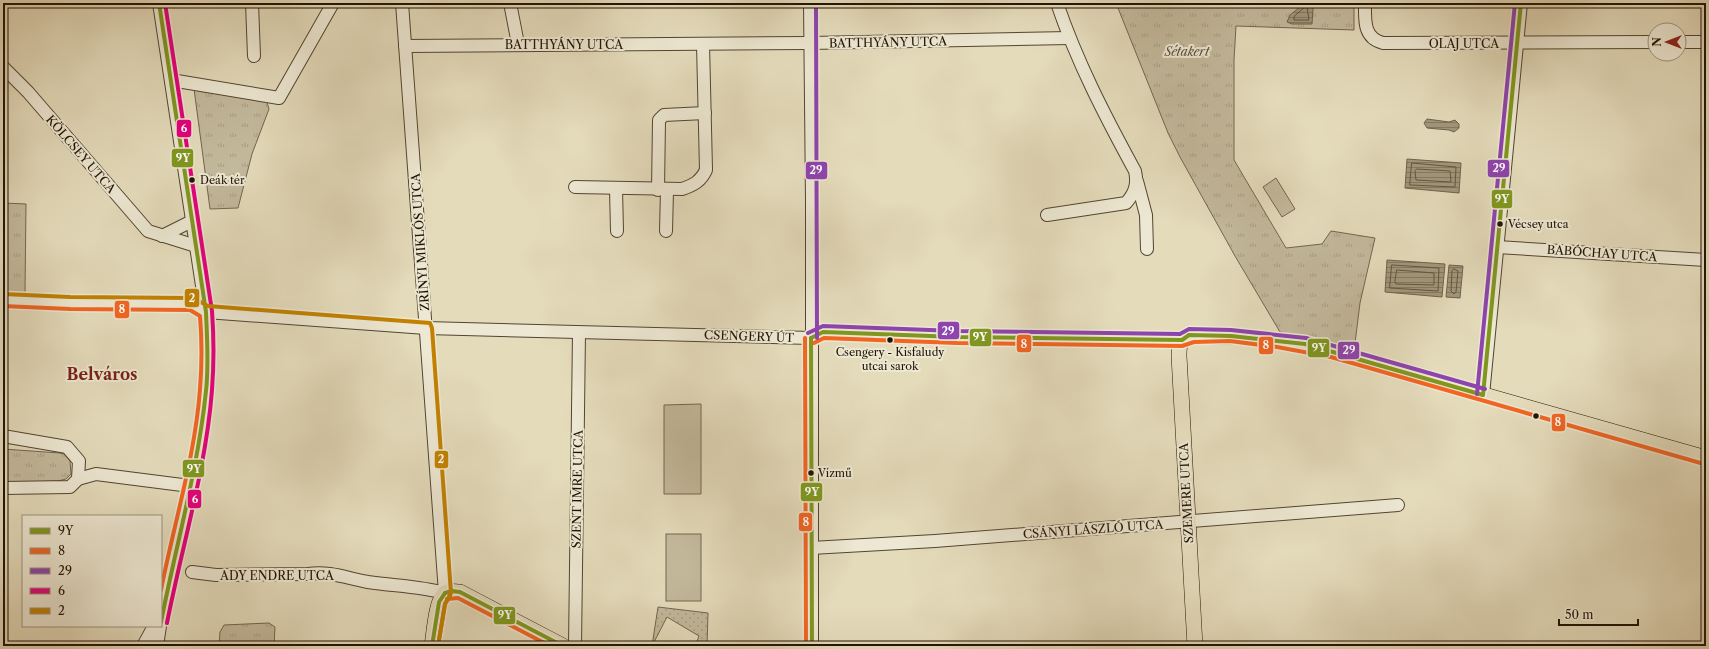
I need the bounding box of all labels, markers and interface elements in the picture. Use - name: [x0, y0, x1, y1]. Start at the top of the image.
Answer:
- north arrow: [1647, 22, 1687, 62]
- street label: BATTHYÁNY UTCA: [829, 32, 948, 51]
- street label: BATTHYÁNY UTCA: [505, 36, 624, 52]
- street label: OLAJ UTCA: [1429, 36, 1500, 51]
- text: N: [1650, 37, 1664, 47]
- park label: Sétakert: [1164, 44, 1210, 59]
- street label: KÖLCSEY UTCA: [43, 111, 121, 197]
- line badge: 6: [176, 119, 192, 138]
- text: 6: [181, 121, 188, 135]
- line badge: 9Y: [171, 148, 194, 168]
- text: 9Y: [176, 151, 191, 165]
- line badge: 29: [1487, 159, 1510, 178]
- line badge: 29: [805, 161, 828, 180]
- text: 29: [1492, 161, 1506, 175]
- text: 29: [809, 163, 823, 177]
- street label: ZRÍNYI MIKLÓS UTCA: [407, 171, 432, 311]
- place label: Deák tér: [200, 173, 245, 187]
- marker: Deák tér: [187, 175, 197, 185]
- line badge: 9Y: [1491, 189, 1513, 209]
- text: 9Y: [1495, 192, 1510, 206]
- place label: Vécsey utca: [1507, 217, 1569, 231]
- marker: Vécsey utca: [1495, 219, 1505, 229]
- street label: BABÓCHAY UTCA: [1546, 241, 1659, 264]
- line badge: 2: [184, 288, 200, 308]
- text: 2: [189, 291, 196, 305]
- line badge: 8: [114, 300, 130, 319]
- text: 8: [119, 302, 126, 316]
- line badge: 29: [937, 321, 960, 340]
- text: 29: [941, 324, 955, 338]
- street label: CSENGERY ÚT: [704, 326, 794, 345]
- line badge: 9Y: [969, 328, 992, 347]
- text: 9Y: [973, 330, 988, 344]
- line badge: 8: [1016, 334, 1032, 353]
- marker: Csengery - Kisfaludy utcai sarok: [885, 335, 895, 345]
- line badge: 8: [1258, 336, 1274, 355]
- text: 8: [1021, 337, 1028, 351]
- text: 8: [1263, 338, 1270, 352]
- line badge: 9Y: [1307, 338, 1330, 358]
- text: 9Y: [1312, 341, 1327, 355]
- line badge: 29: [1337, 341, 1360, 360]
- text: 29: [1342, 343, 1356, 357]
- place label: Csengery - Kisfaludy utcai sarok: [836, 345, 945, 373]
- district label: Belváros: [67, 364, 137, 384]
- unlabelled marker: [1531, 411, 1541, 421]
- line badge: 8: [1551, 413, 1566, 432]
- text: 8: [1555, 415, 1562, 429]
- street label: SZENT IMRE UTCA: [568, 428, 586, 548]
- street label: SZEMERE UTCA: [1176, 441, 1196, 544]
- line badge: 2: [434, 450, 449, 469]
- text: 2: [438, 452, 445, 466]
- line badge: 9Y: [182, 459, 205, 478]
- text: 9Y: [187, 462, 202, 476]
- place label: Vízmű: [817, 466, 852, 480]
- marker: Vízmű: [806, 468, 816, 478]
- line badge: 9Y: [800, 482, 823, 502]
- text: 9Y: [805, 485, 820, 499]
- line badge: 6: [187, 489, 202, 509]
- text: 6: [192, 492, 199, 506]
- line badge: 8: [798, 512, 813, 532]
- legend: [22, 515, 162, 627]
- text: 8: [803, 515, 810, 529]
- street label: CSÁNYI LÁSZLÓ UTCA: [1022, 516, 1165, 541]
- text: 9Y: [58, 523, 74, 538]
- text: 8: [58, 543, 65, 558]
- text: 29: [58, 563, 72, 578]
- street label: ADY ENDRE UTCA: [219, 568, 335, 583]
- text: 6: [58, 583, 65, 598]
- scale bar: [1559, 601, 1638, 627]
- text: 2: [58, 603, 65, 618]
- line badge: 9Y: [493, 606, 516, 625]
- text: 50 m: [1565, 607, 1594, 622]
- text: 9Y: [498, 608, 513, 622]

